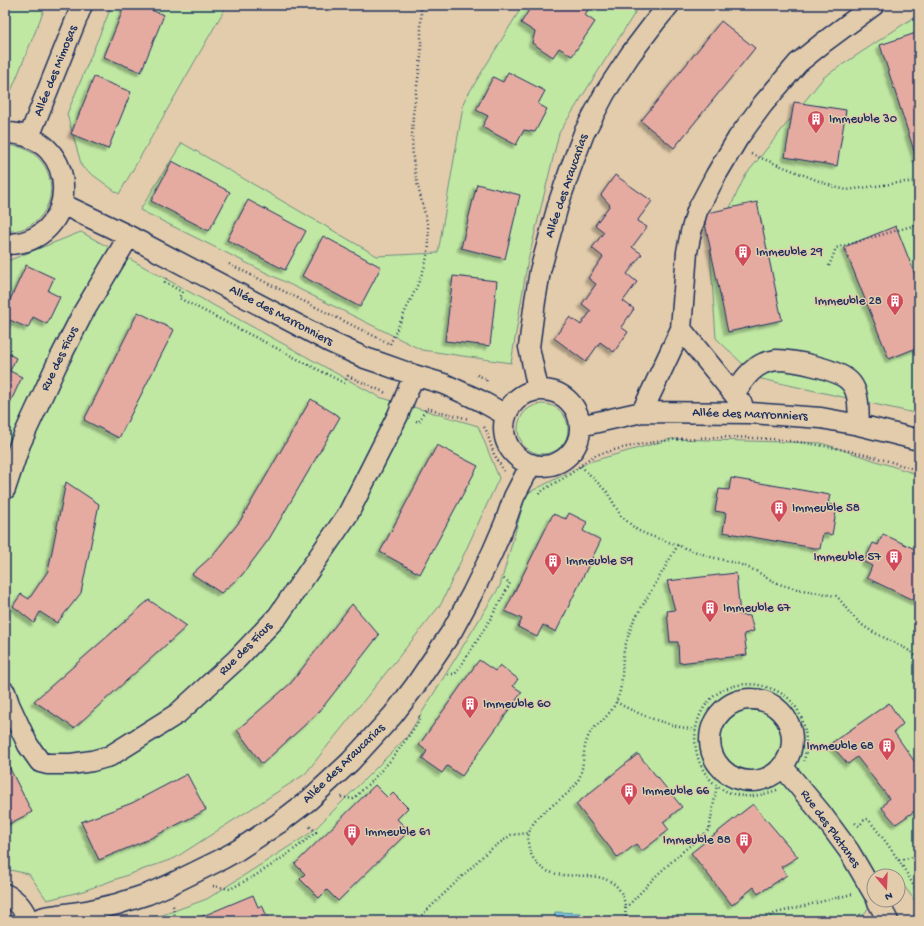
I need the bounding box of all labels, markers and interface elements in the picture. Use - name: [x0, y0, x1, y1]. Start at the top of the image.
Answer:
- street label: Allée des Mimosas: [31, 22, 82, 119]
- building icon: Immeuble 30: [806, 109, 826, 134]
- place label: Immeuble 30: [829, 112, 898, 127]
- street label: Allée des Araucarias: [542, 131, 592, 240]
- building icon: Immeuble 29: [733, 242, 753, 267]
- place label: Immeuble 29: [756, 245, 823, 260]
- street label: Allée des Marronniers: [226, 282, 337, 350]
- building icon: Immeuble 28: [885, 291, 905, 316]
- place label: Immeuble 28: [815, 294, 882, 309]
- street label: Rue des Ficus: [38, 323, 83, 394]
- street label: Allée des Marronniers: [692, 405, 809, 425]
- building icon: Immeuble 58: [769, 498, 789, 523]
- place label: Immeuble 58: [792, 501, 860, 516]
- building icon: Immeuble 57: [884, 547, 904, 572]
- place label: Immeuble 57: [813, 550, 882, 565]
- building icon: Immeuble 59: [543, 551, 563, 576]
- place label: Immeuble 59: [566, 554, 634, 569]
- building icon: Immeuble 67: [700, 598, 720, 623]
- place label: Immeuble 67: [723, 601, 791, 616]
- street label: Rue des Ficus: [216, 618, 277, 679]
- building icon: Immeuble 60: [460, 694, 480, 719]
- place label: Immeuble 60: [483, 697, 551, 712]
- street label: Allée des Araucarias: [300, 720, 389, 807]
- building icon: Immeuble 68: [877, 736, 897, 761]
- place label: Immeuble 68: [806, 739, 874, 754]
- building icon: Immeuble 66: [619, 781, 639, 806]
- place label: Immeuble 66: [642, 784, 709, 799]
- street label: Rue des Platanes: [797, 787, 864, 872]
- building icon: Immeuble 61: [342, 822, 362, 847]
- place label: Immeuble 61: [365, 825, 431, 840]
- building icon: Immeuble 88: [734, 830, 754, 855]
- place label: Immeuble 88: [663, 833, 731, 848]
- north arrow: [866, 868, 906, 908]
- text: N: [883, 889, 894, 902]

